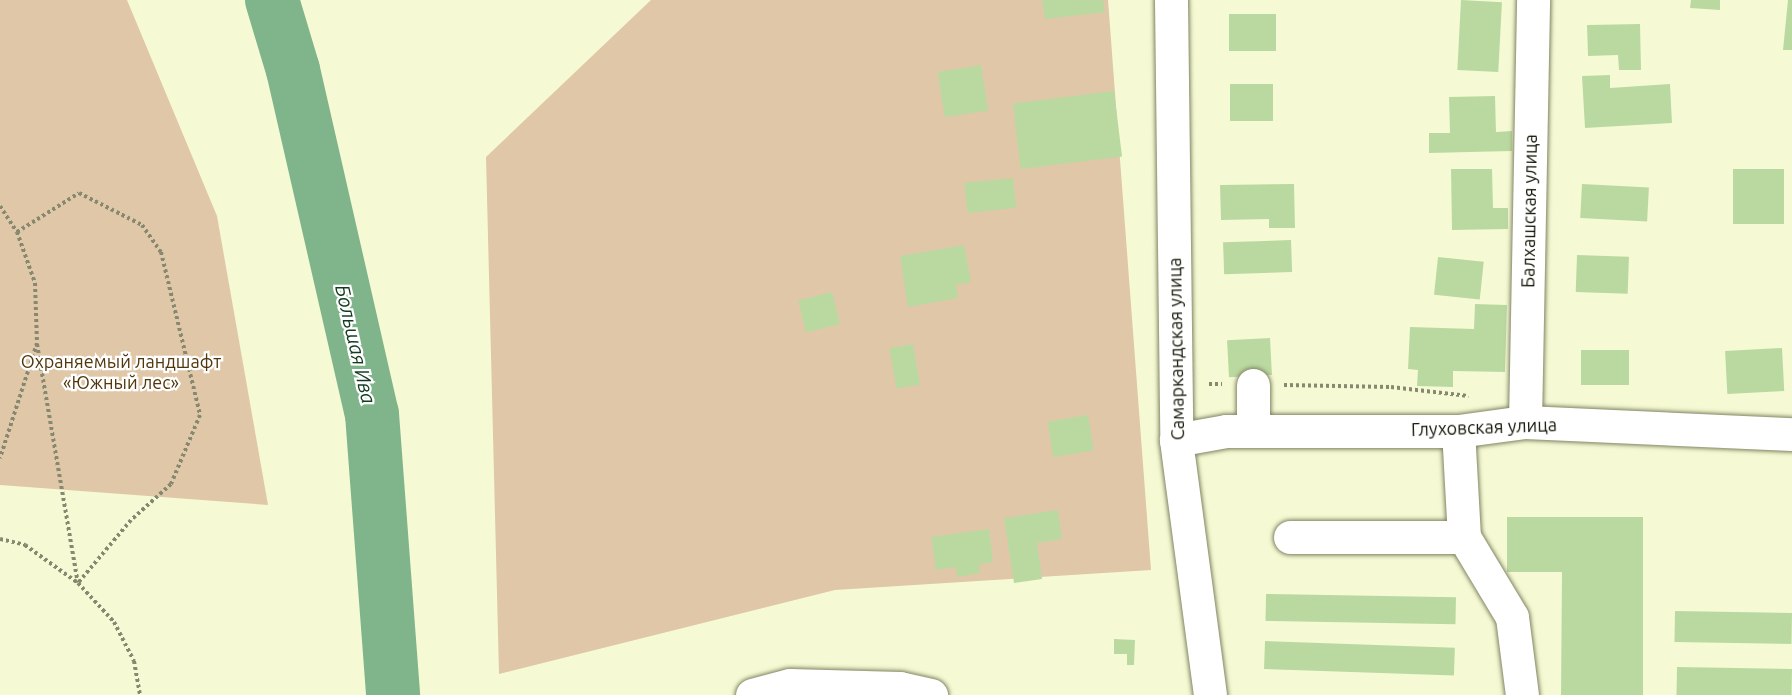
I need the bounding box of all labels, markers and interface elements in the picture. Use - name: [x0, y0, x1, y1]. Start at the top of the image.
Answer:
- street label: Балхашская улица: [1517, 134, 1541, 288]
- street label: Самаркандская улица: [1164, 257, 1188, 441]
- water label: Большая Ива: [331, 282, 381, 406]
- park label: Охраняемый ландшафт «Южный лес»: [21, 351, 221, 394]
- street label: Глуховская улица: [1411, 414, 1557, 440]

